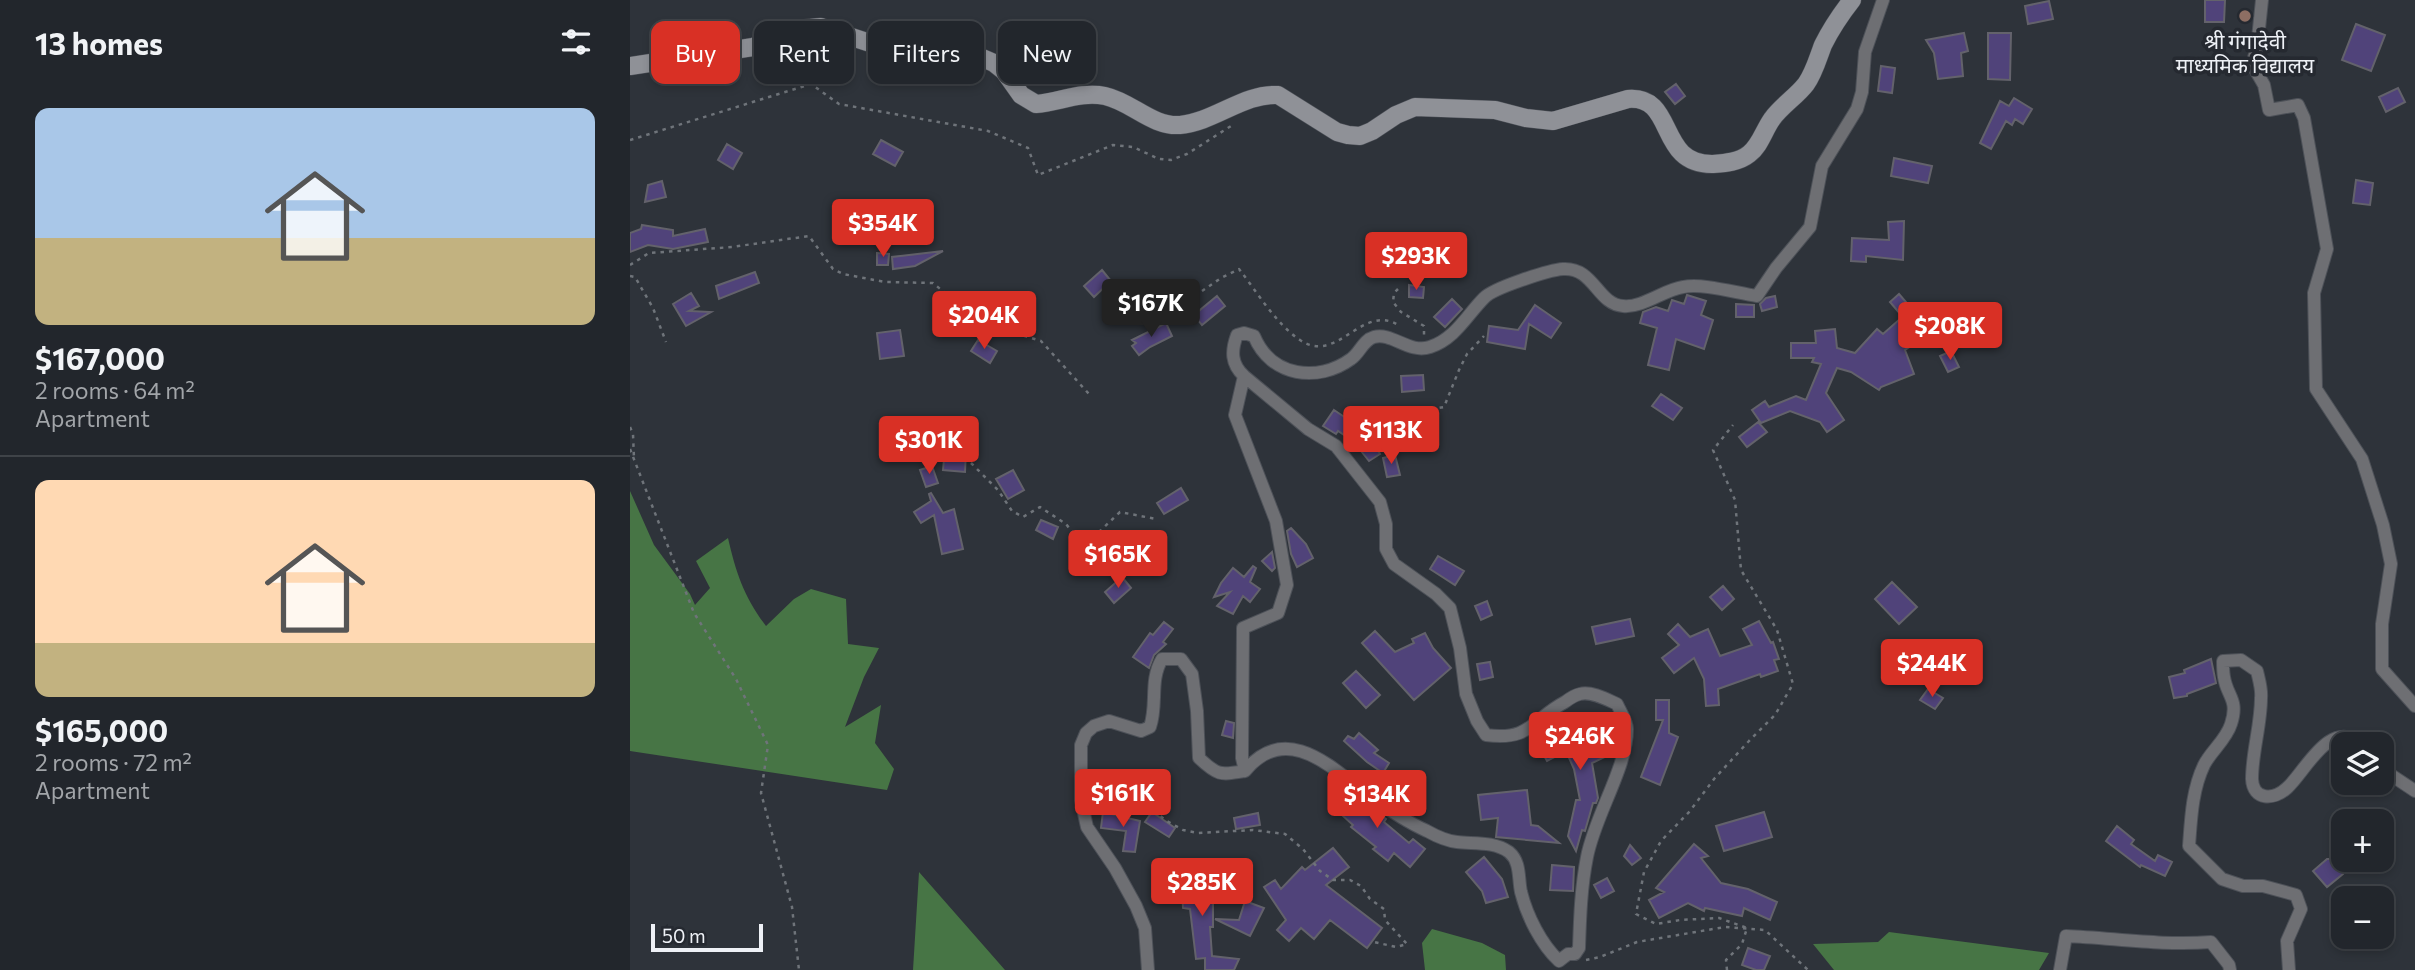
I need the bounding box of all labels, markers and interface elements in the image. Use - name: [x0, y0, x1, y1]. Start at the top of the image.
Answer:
- marker: श्री गंगादेवी माध्यमिक विद्यालय: [2237, 8, 2253, 24]
- chip: Buy: [651, 21, 740, 84]
- chip: Rent: [754, 21, 854, 84]
- chip: Filters: [868, 21, 984, 84]
- chip: New: [998, 21, 1096, 84]
- icon: filters: [557, 23, 595, 61]
- text: 13 homes: [35, 24, 163, 61]
- place label: श्री गंगादेवी माध्यमिक विद्यालय: [2176, 28, 2315, 77]
- icon: home: [252, 153, 378, 279]
- pin: $354K: [834, 200, 932, 259]
- text: $354K: [848, 208, 918, 236]
- pin: $293K: [1367, 232, 1465, 292]
- text: $293K: [1381, 241, 1451, 269]
- pin: $167K: [1102, 280, 1200, 339]
- text: $167K: [1118, 288, 1184, 316]
- pin: $204K: [935, 292, 1033, 351]
- text: $204K: [948, 300, 1020, 328]
- pin: $208K: [1901, 302, 1999, 362]
- text: $208K: [1914, 311, 1986, 339]
- text: $167,000: [35, 339, 165, 376]
- text: 2 rooms · 64 m²: [35, 376, 195, 404]
- text: Apartment: [35, 404, 150, 432]
- pin: $113K: [1342, 406, 1440, 466]
- text: $113K: [1359, 415, 1423, 443]
- pin: $301K: [880, 416, 978, 476]
- text: $301K: [895, 425, 963, 453]
- icon: home: [252, 525, 378, 651]
- pin: $165K: [1069, 530, 1167, 590]
- text: $165K: [1084, 539, 1152, 567]
- pin: $244K: [1883, 640, 1981, 699]
- text: $244K: [1897, 648, 1967, 676]
- text: $165,000: [35, 711, 168, 748]
- pin: $246K: [1531, 712, 1629, 772]
- text: $246K: [1545, 721, 1615, 749]
- map controls: [2331, 732, 2394, 949]
- button: layers: [2331, 732, 2394, 795]
- text: 2 rooms · 72 m²: [35, 748, 192, 776]
- pin: $161K: [1074, 770, 1172, 829]
- pin: $134K: [1328, 770, 1426, 830]
- text: Apartment: [35, 776, 150, 804]
- text: $161K: [1091, 778, 1155, 806]
- text: $134K: [1343, 779, 1411, 807]
- button: +: [2331, 809, 2394, 872]
- pin: $285K: [1153, 858, 1251, 918]
- text: $285K: [1167, 867, 1237, 895]
- button: −: [2331, 886, 2394, 949]
- scale bar: [651, 921, 763, 953]
- text: 50 m: [662, 924, 706, 947]

